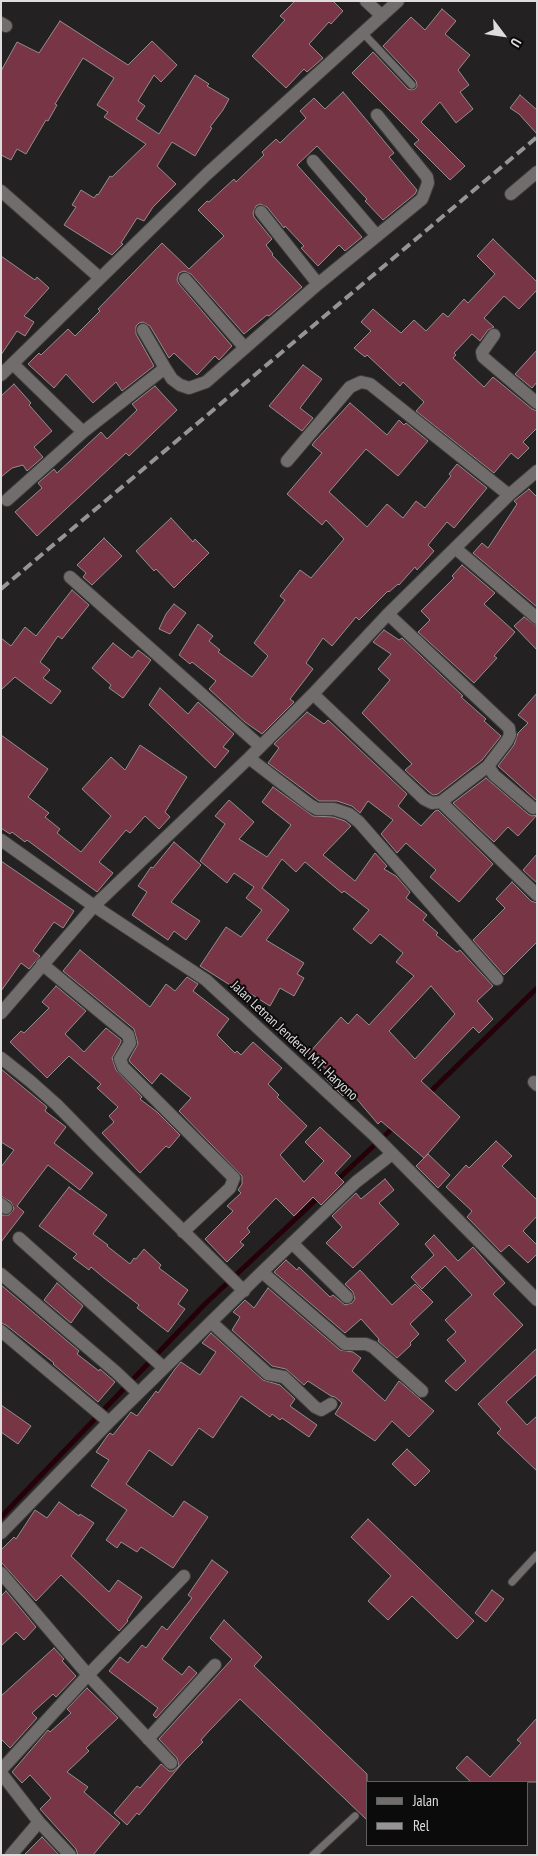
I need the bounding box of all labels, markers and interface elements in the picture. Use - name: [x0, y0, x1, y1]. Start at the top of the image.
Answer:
- north arrow: [478, 10, 528, 60]
- text: U: [506, 35, 525, 50]
- street label: Jalan Letnan Jenderal M.T. Haryono: [227, 978, 361, 1104]
- legend: [366, 1781, 528, 1846]
- text: Jalan: [413, 1791, 439, 1810]
- text: Rel: [413, 1816, 429, 1835]

